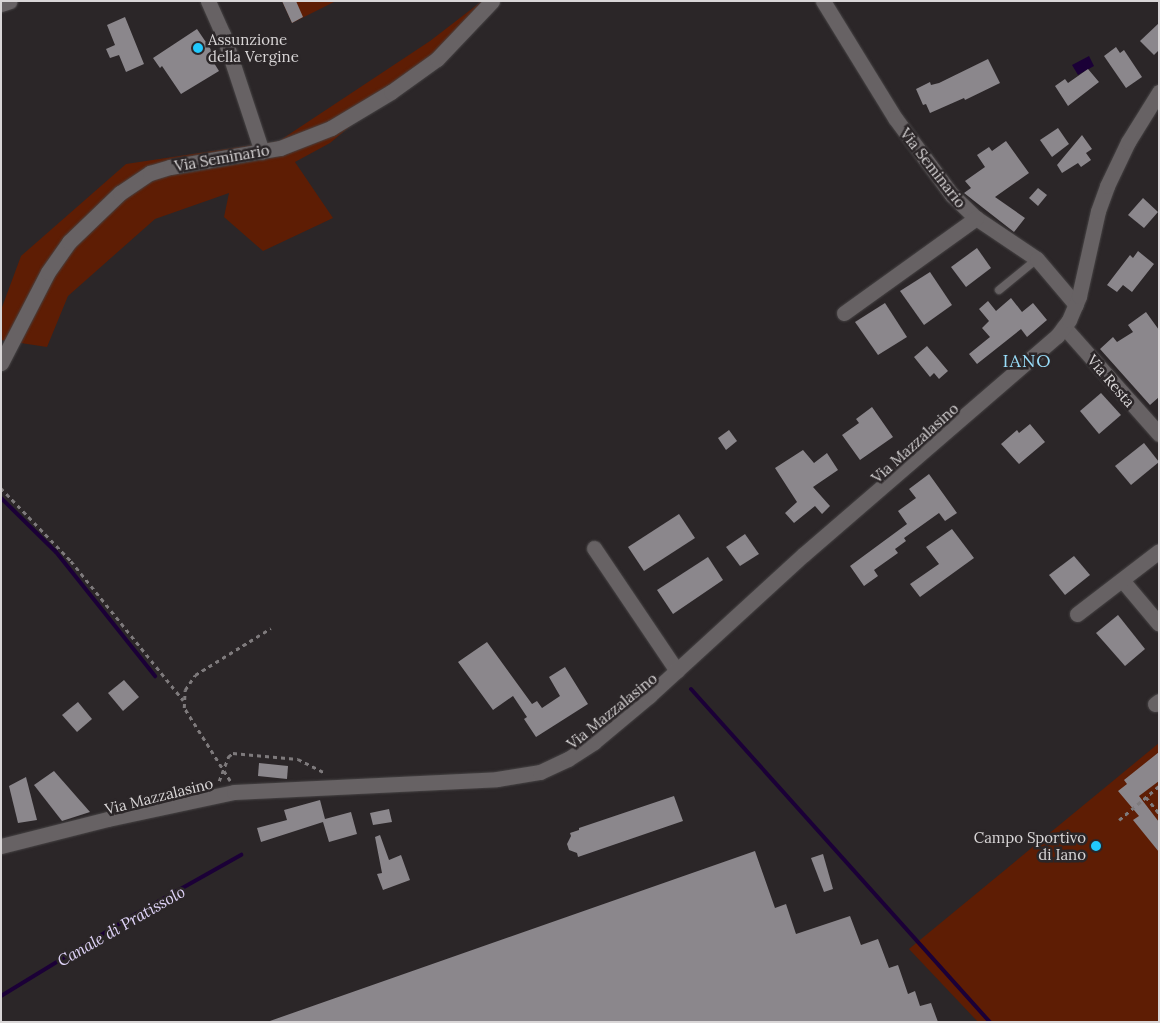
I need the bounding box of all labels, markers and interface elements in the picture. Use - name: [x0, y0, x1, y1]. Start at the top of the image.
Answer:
- place label: Assunzione della Vergine: [208, 30, 299, 65]
- marker: Assunzione della Vergine: [192, 42, 204, 54]
- street label: Via Seminario: [896, 125, 970, 211]
- street label: Via Seminario: [173, 141, 271, 175]
- district label: IANO: [1002, 350, 1052, 372]
- street label: Via Resta: [1083, 351, 1139, 411]
- street label: Via Mazzalasino: [868, 399, 962, 487]
- street label: Via Mazzalasino: [563, 669, 661, 753]
- street label: Via Mazzalasino: [103, 774, 215, 818]
- place label: Campo Sportivo di Iano: [974, 828, 1086, 863]
- marker: Campo Sportivo di Iano: [1090, 840, 1102, 852]
- water label: Canale di Pratissolo: [54, 882, 188, 970]

